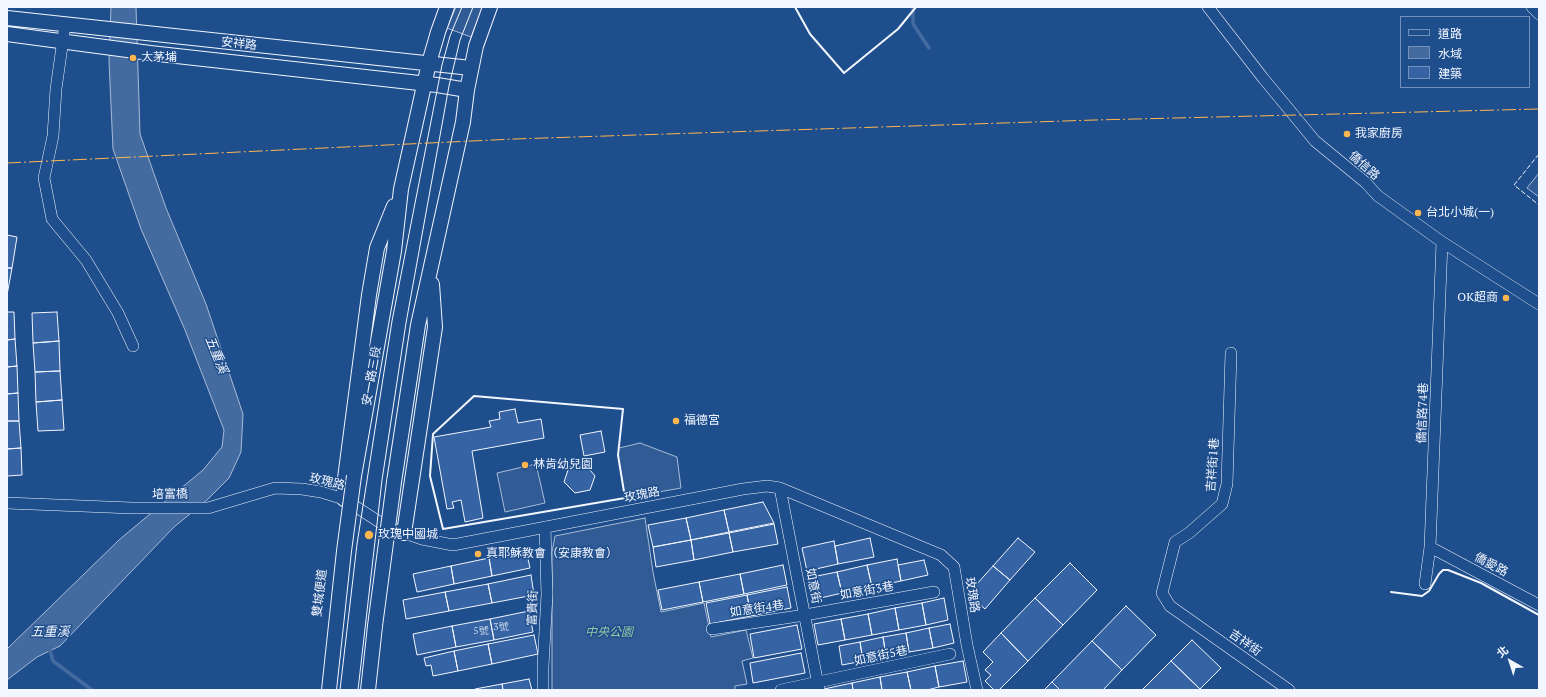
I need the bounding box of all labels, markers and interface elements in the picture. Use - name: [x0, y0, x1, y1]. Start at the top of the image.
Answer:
- legend: [1400, 16, 1530, 88]
- text: 道路: [1438, 26, 1462, 41]
- street label: 安祥路: [220, 35, 258, 53]
- text: 水域: [1438, 46, 1462, 61]
- place label: 大茅埔: [141, 51, 177, 65]
- marker: 大茅埔: [128, 53, 138, 63]
- text: 建築: [1438, 66, 1462, 81]
- place label: 我家廚房: [1355, 127, 1403, 141]
- marker: 我家廚房: [1342, 129, 1352, 139]
- street label: 僑信路: [1346, 149, 1382, 183]
- place label: 台北小城(一): [1426, 206, 1494, 220]
- marker: 台北小城(一): [1413, 208, 1423, 218]
- place label: OK超商: [1457, 291, 1498, 305]
- marker: OK超商: [1501, 293, 1511, 303]
- water label: 五重溪: [201, 334, 231, 376]
- street label: 安一路三段: [360, 345, 384, 407]
- street label: 僑信路74巷: [1415, 382, 1431, 444]
- place label: 福德宮: [684, 414, 720, 428]
- marker: 福德宮: [671, 416, 681, 426]
- street label: 吉祥街1巷: [1204, 437, 1222, 493]
- place label: 林肯幼兒園: [533, 458, 593, 472]
- marker: 林肯幼兒園: [520, 460, 530, 470]
- street label: 玫瑰路: [308, 471, 346, 493]
- street label: 玫瑰路: [623, 484, 661, 506]
- street label: 培富橋: [152, 488, 188, 502]
- place label: 玫瑰中國城: [378, 528, 438, 542]
- marker: 玫瑰中國城: [363, 529, 375, 541]
- place label: 真耶穌教會（安康教會）: [486, 547, 618, 561]
- marker: 真耶穌教會（安康教會）: [473, 549, 483, 559]
- street label: 僑愛路: [1472, 550, 1510, 580]
- street label: 如意街: [802, 567, 824, 605]
- street label: 雙城便道: [310, 568, 330, 618]
- street label: 玫瑰路: [962, 576, 982, 614]
- street label: 如意街3巷: [839, 579, 895, 603]
- street label: 富貴街: [525, 590, 541, 626]
- street label: 如意街4巷: [729, 598, 785, 620]
- house number: 3號: [493, 621, 509, 633]
- water label: 五重溪: [31, 624, 69, 640]
- house number: 5號: [473, 625, 489, 637]
- park label: 中央公園: [585, 626, 633, 640]
- street label: 吉祥街: [1226, 627, 1264, 659]
- north arrow: [1490, 641, 1530, 681]
- street label: 如意街5巷: [853, 643, 909, 669]
- text: 北: [1494, 643, 1511, 661]

